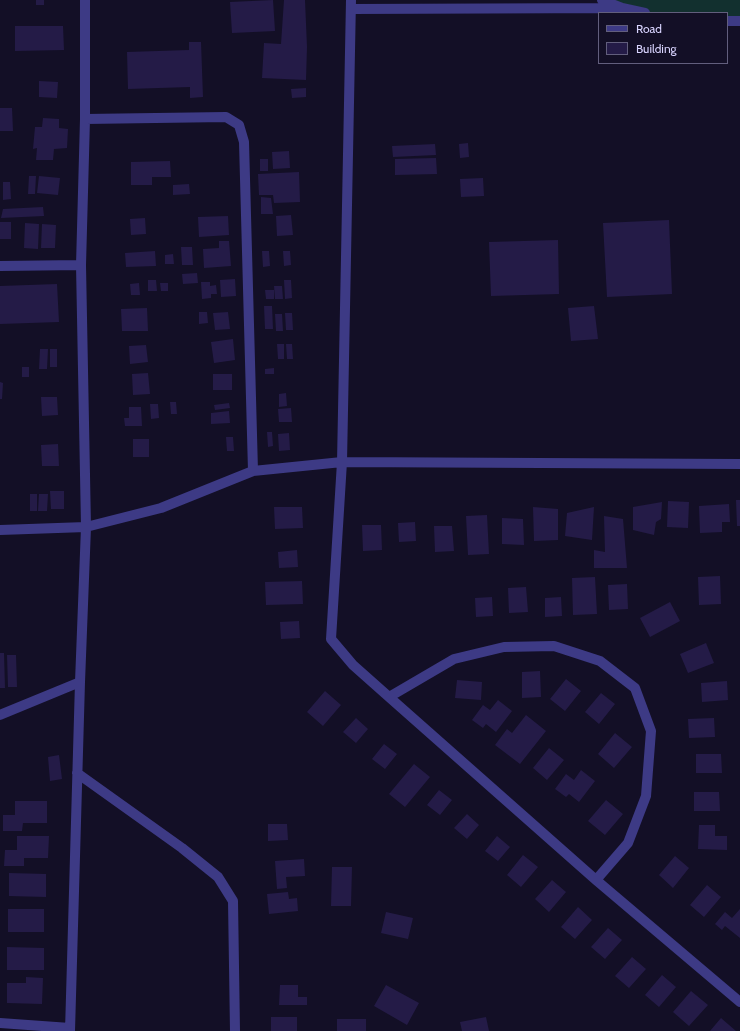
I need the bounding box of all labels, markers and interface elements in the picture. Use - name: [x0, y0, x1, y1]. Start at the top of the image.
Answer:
- legend: [598, 12, 728, 64]
- text: Road: [636, 21, 662, 36]
- text: Building: [636, 41, 677, 56]

